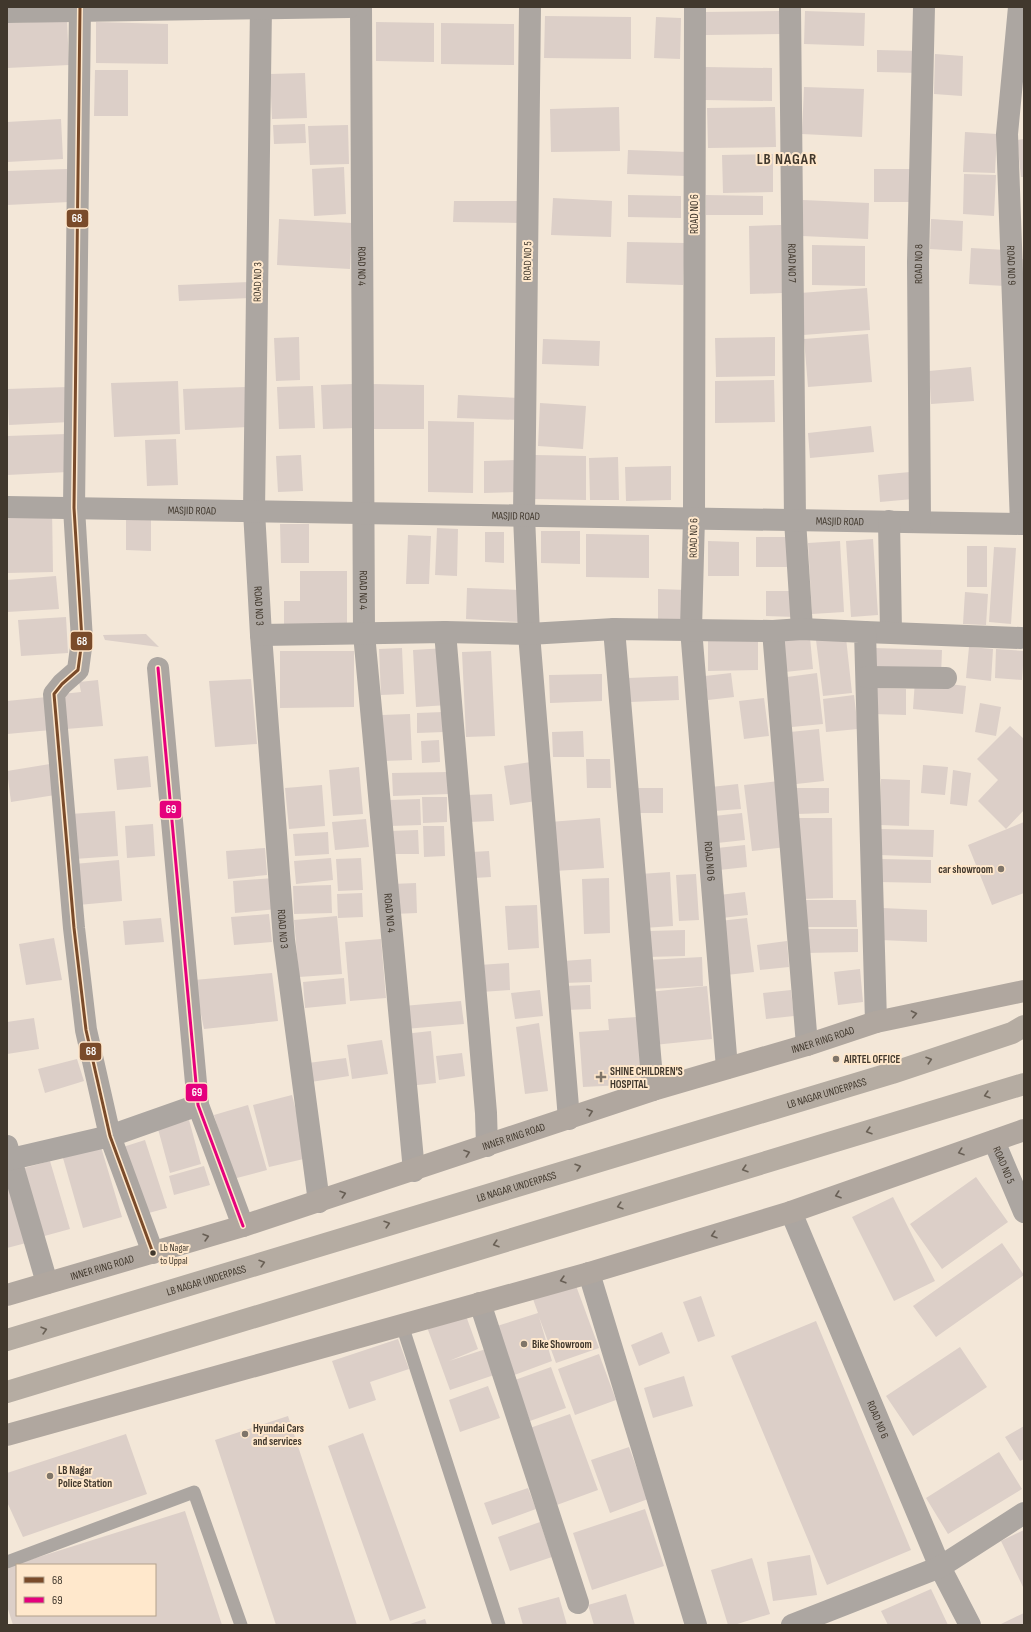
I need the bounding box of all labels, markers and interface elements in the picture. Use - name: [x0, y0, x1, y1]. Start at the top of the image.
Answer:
- district label: LB NAGAR: [757, 150, 817, 169]
- street label: ROAD NO 6: [688, 194, 701, 234]
- line badge: 68: [66, 209, 89, 228]
- text: 68: [72, 212, 82, 225]
- street label: ROAD NO 5: [521, 241, 534, 281]
- street label: ROAD NO 7: [785, 243, 799, 283]
- street label: ROAD NO 8: [912, 244, 925, 284]
- street label: ROAD NO 9: [1004, 245, 1018, 286]
- street label: ROAD NO 4: [355, 246, 368, 286]
- street label: ROAD NO 3: [251, 262, 264, 302]
- street label: MASJID ROAD: [168, 504, 216, 517]
- street label: MASJID ROAD: [492, 509, 540, 523]
- street label: MASJID ROAD: [816, 515, 864, 528]
- street label: ROAD NO 6: [687, 518, 700, 558]
- street label: ROAD NO 4: [357, 570, 370, 610]
- street label: ROAD NO 3: [251, 586, 266, 626]
- line badge: 68: [70, 631, 93, 651]
- text: 68: [77, 635, 87, 648]
- line badge: 69: [159, 800, 182, 819]
- text: 69: [166, 803, 176, 816]
- street label: ROAD NO 6: [701, 841, 718, 882]
- place label: car showroom: [938, 863, 993, 876]
- marker: car showroom: [996, 864, 1006, 874]
- street label: ROAD NO 4: [381, 892, 398, 934]
- street label: ROAD NO 3: [275, 909, 291, 950]
- one-way arrow: [911, 1011, 917, 1019]
- street label: INNER RING ROAD: [790, 1024, 856, 1056]
- line badge: 68: [79, 1042, 102, 1061]
- text: 68: [86, 1045, 96, 1058]
- place label: AIRTEL OFFICE: [843, 1053, 901, 1066]
- marker: AIRTEL OFFICE: [831, 1054, 841, 1064]
- one-way arrow: [925, 1057, 932, 1065]
- place label: SHINE CHILDREN'S HOSPITAL: [610, 1065, 683, 1091]
- marker: SHINE CHILDREN'S HOSPITAL: [595, 1071, 607, 1083]
- street label: LB NAGAR UNDERPASS: [785, 1075, 868, 1111]
- line badge: 69: [185, 1083, 208, 1102]
- text: 69: [192, 1086, 202, 1099]
- one-way arrow: [983, 1090, 990, 1099]
- one-way arrow: [586, 1108, 593, 1117]
- street label: INNER RING ROAD: [481, 1120, 547, 1153]
- one-way arrow: [866, 1126, 873, 1135]
- street label: ROAD NO 5: [990, 1144, 1017, 1186]
- one-way arrow: [958, 1148, 965, 1156]
- one-way arrow: [463, 1149, 470, 1158]
- one-way arrow: [574, 1163, 581, 1172]
- one-way arrow: [741, 1164, 748, 1173]
- street label: LB NAGAR UNDERPASS: [475, 1169, 558, 1205]
- one-way arrow: [340, 1190, 347, 1199]
- one-way arrow: [835, 1191, 842, 1199]
- one-way arrow: [617, 1201, 624, 1210]
- one-way arrow: [383, 1220, 390, 1229]
- one-way arrow: [711, 1230, 718, 1239]
- one-way arrow: [202, 1233, 209, 1242]
- one-way arrow: [492, 1239, 499, 1248]
- place label: Lb Nagar to Uppal: [160, 1242, 189, 1267]
- marker: Lb Nagar to Uppal: [148, 1248, 158, 1258]
- street label: INNER RING ROAD: [69, 1252, 135, 1283]
- one-way arrow: [259, 1259, 266, 1267]
- street label: LB NAGAR UNDERPASS: [165, 1262, 248, 1299]
- one-way arrow: [560, 1275, 567, 1284]
- one-way arrow: [41, 1326, 48, 1334]
- place label: Bike Showroom: [532, 1338, 592, 1351]
- marker: Bike Showroom: [519, 1339, 529, 1349]
- street label: ROAD NO 6: [864, 1399, 891, 1441]
- place label: Hyundai Cars and services: [253, 1422, 304, 1448]
- marker: Hyundai Cars and services: [240, 1429, 250, 1439]
- place label: LB Nagar Police Station: [58, 1464, 112, 1490]
- marker: LB Nagar Police Station: [45, 1471, 55, 1481]
- legend: [16, 1564, 156, 1616]
- text: 68: [52, 1573, 63, 1588]
- text: 69: [52, 1593, 63, 1608]

